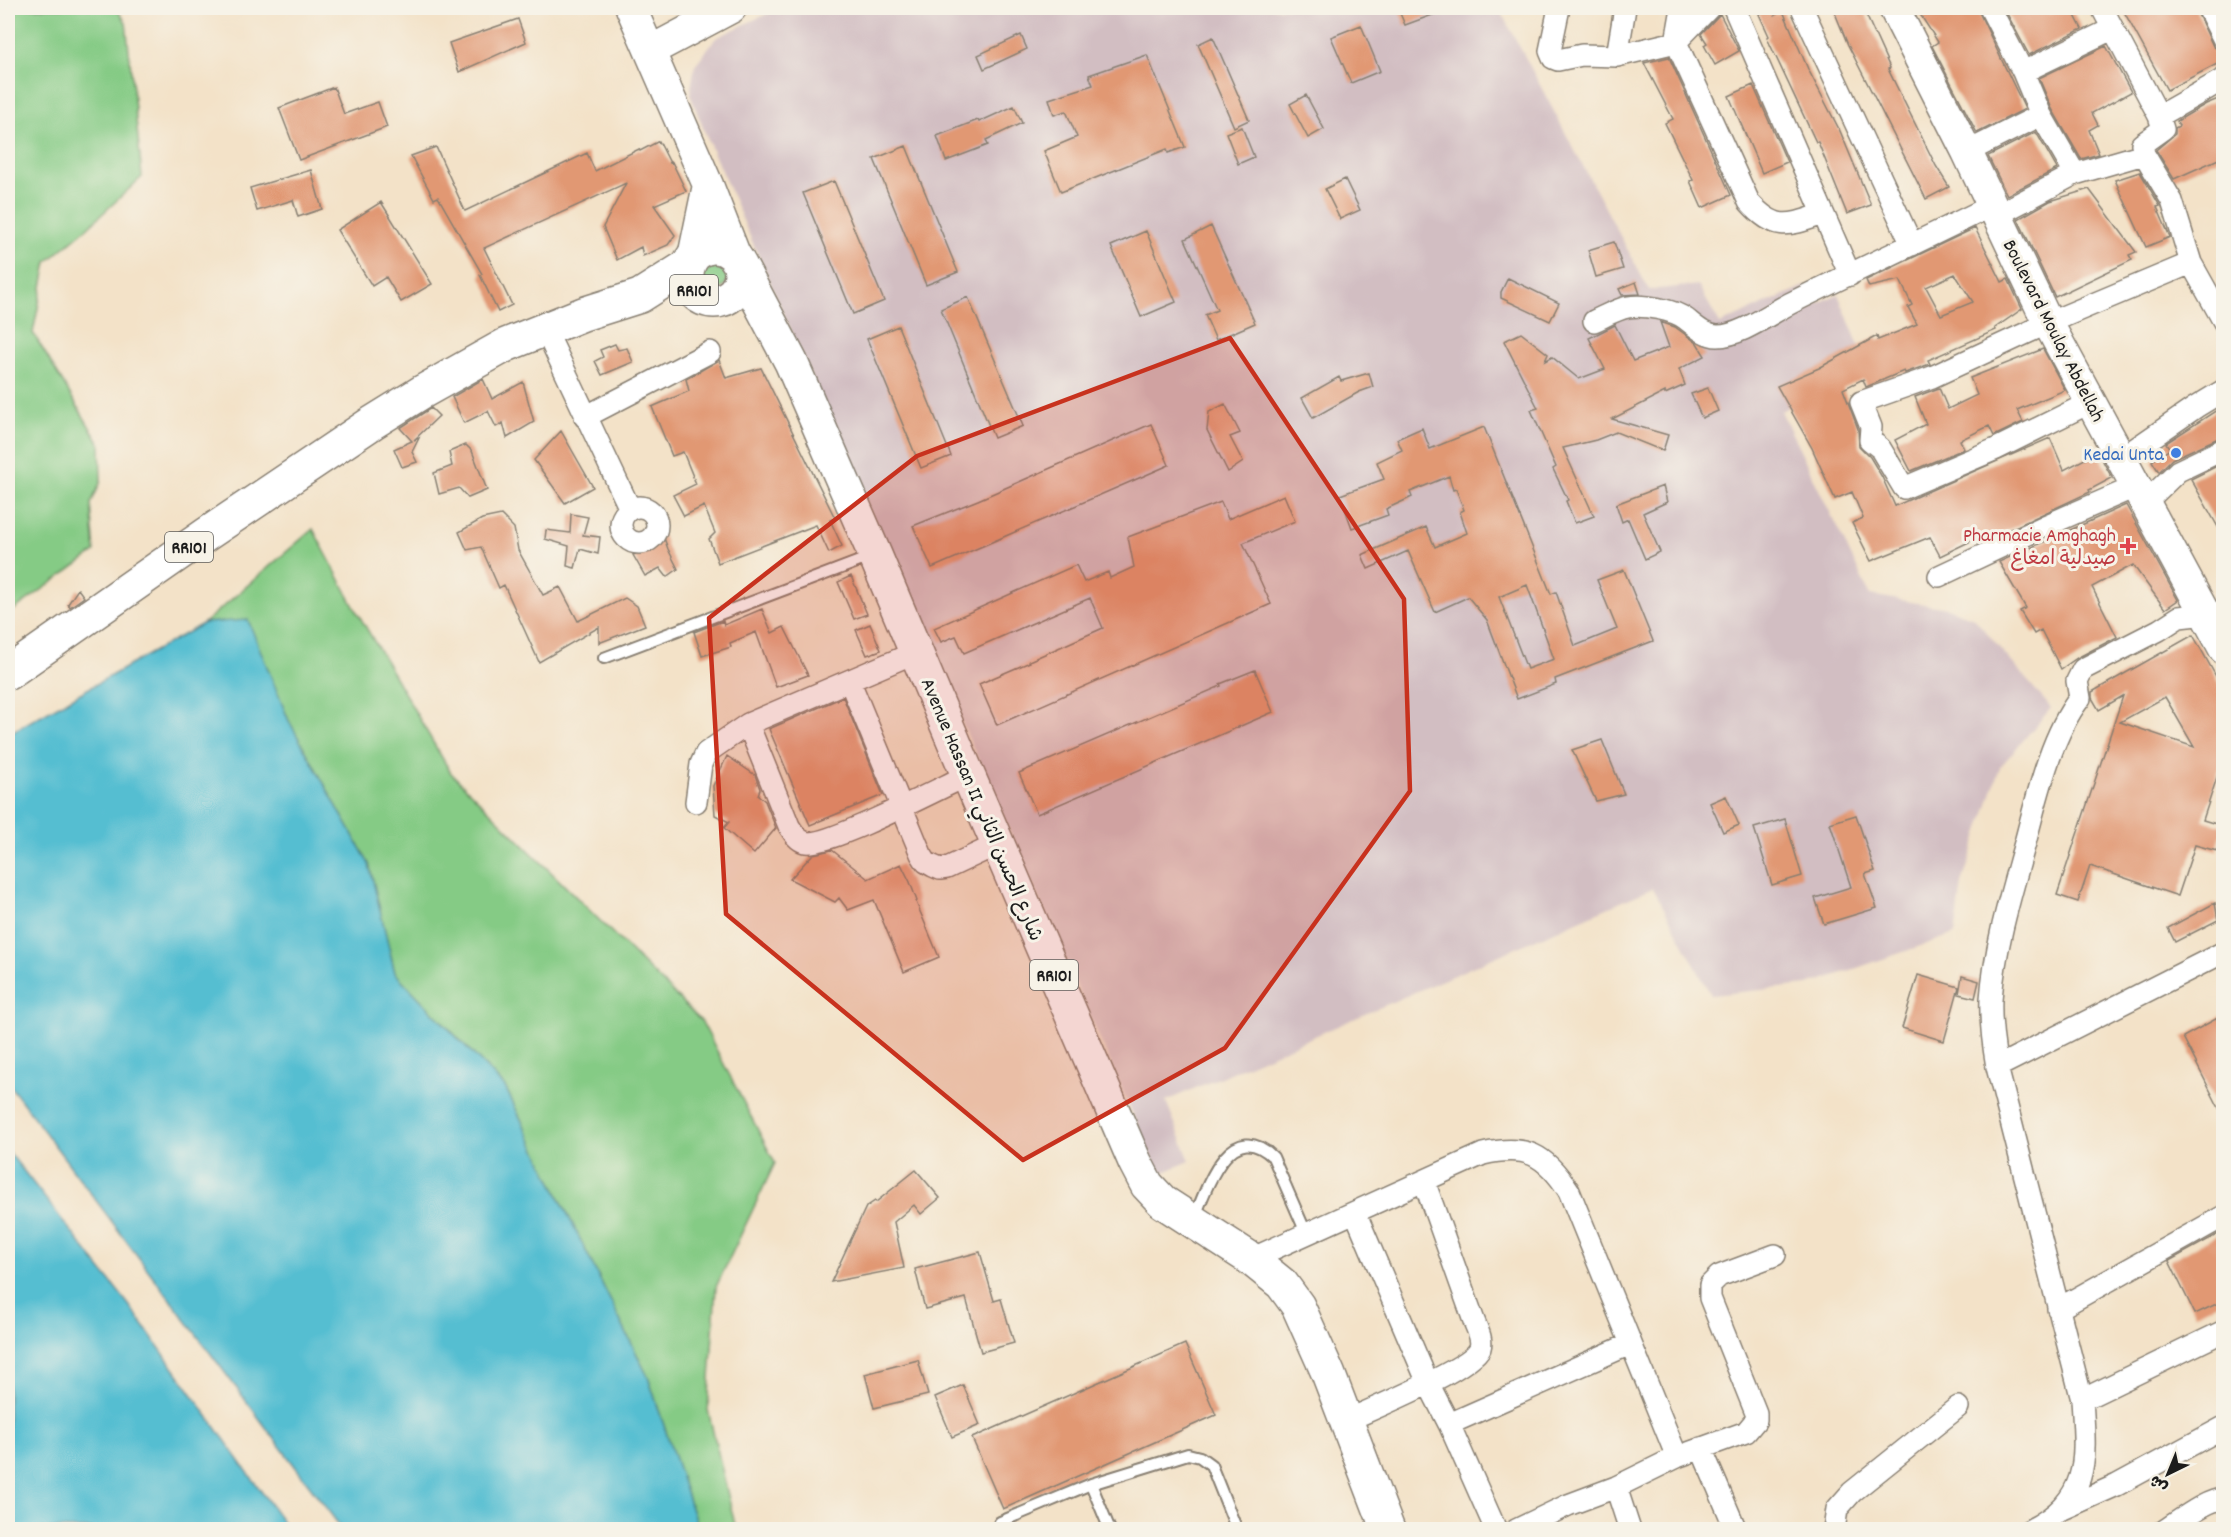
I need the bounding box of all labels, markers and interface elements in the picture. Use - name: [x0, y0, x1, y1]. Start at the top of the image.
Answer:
- street label: Boulevard Moulay Abdellah: [1994, 235, 2111, 428]
- road number: RR101: [670, 275, 718, 305]
- place label: Kedai Unta: [2083, 442, 2165, 470]
- marker: Kedai Unta: [2169, 446, 2183, 460]
- place label: Pharmacie Amghagh صيدلية امغاغ: [1963, 523, 2116, 574]
- road number: RR101: [165, 532, 213, 562]
- marker: Pharmacie Amghagh صيدلية امغاغ: [2121, 539, 2135, 553]
- street label: Avenue Hassan II شارع الحسن الثاني: [911, 674, 1048, 946]
- road number: RR101: [1030, 960, 1078, 990]
- north arrow: [2138, 1444, 2198, 1504]
- text: ش: [2145, 1469, 2174, 1498]

